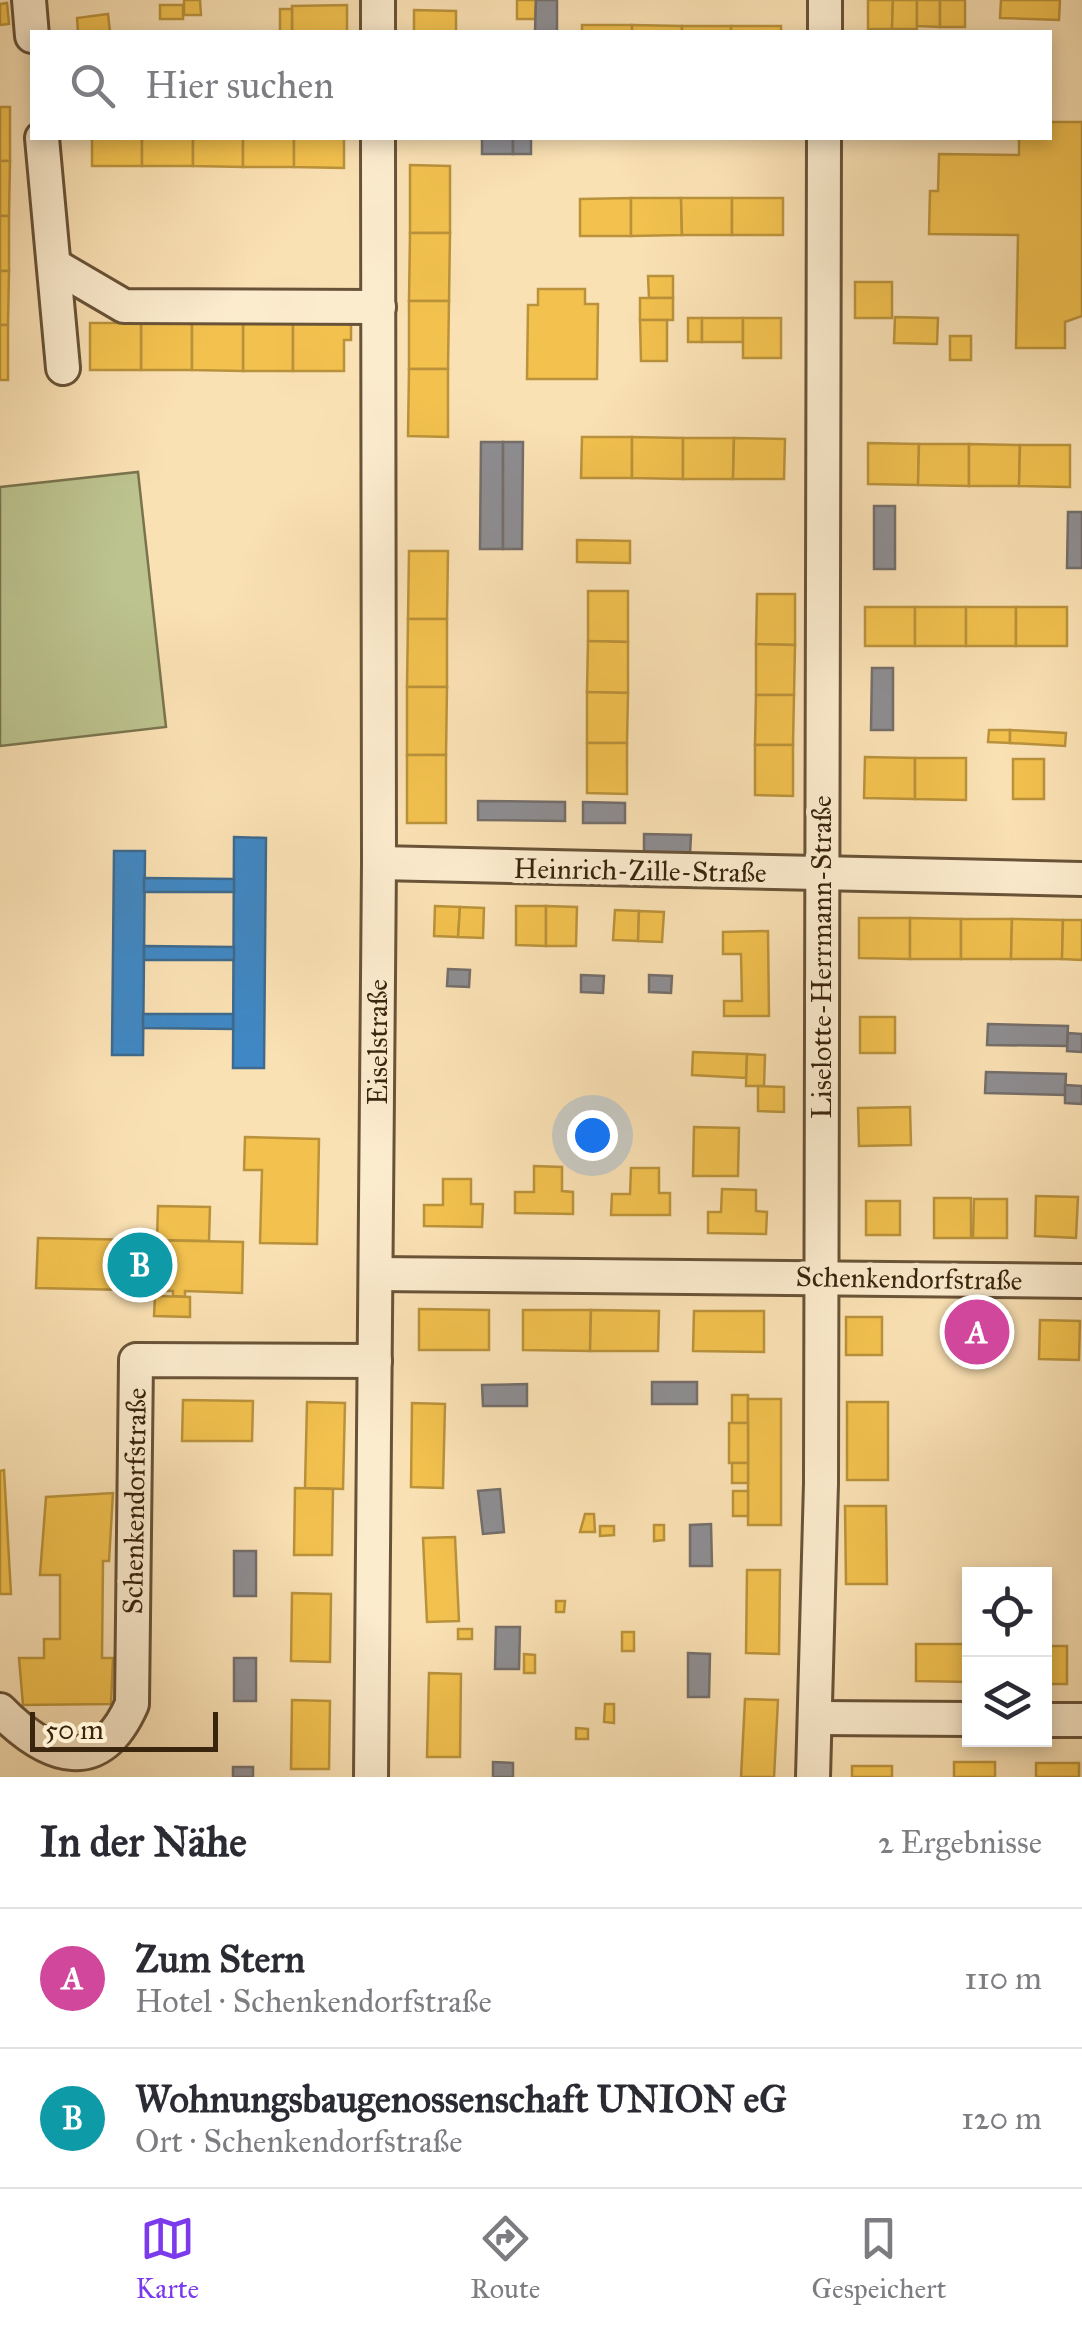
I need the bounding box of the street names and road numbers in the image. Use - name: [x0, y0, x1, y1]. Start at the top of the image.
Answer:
- street label: Liselotte-Herrmann-Straße: [804, 795, 839, 1119]
- street label: Heinrich-Zille-Straße: [513, 851, 767, 890]
- street label: Eiselstraße: [360, 979, 395, 1105]
- street label: Schenkendorfstraße: [795, 1259, 1023, 1298]
- street label: Schenkendorfstraße: [115, 1387, 154, 1615]

